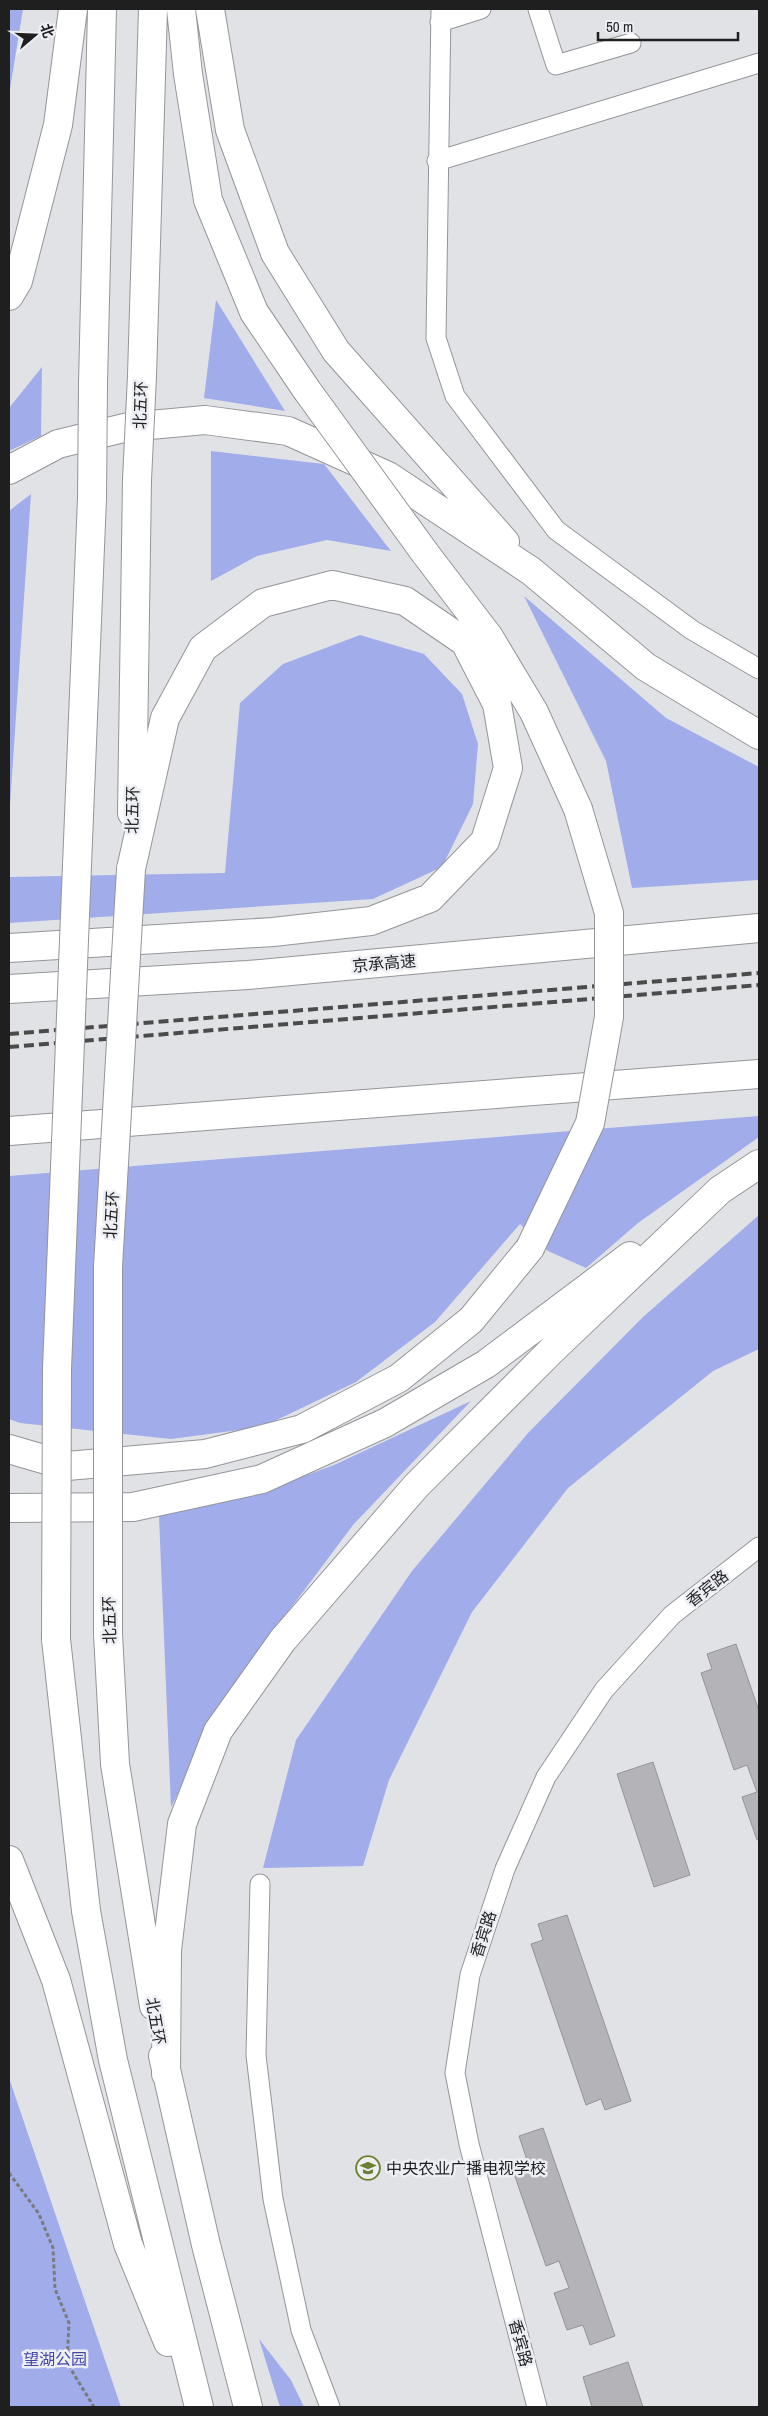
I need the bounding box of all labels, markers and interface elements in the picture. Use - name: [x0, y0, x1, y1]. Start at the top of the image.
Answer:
- north arrow: [10, 10, 60, 60]
- scale bar: [598, 10, 738, 42]
- text: 50 m: [606, 16, 633, 37]
- text: 北: [37, 21, 58, 40]
- street label: 北五环: [128, 381, 152, 429]
- street label: 北五环: [121, 786, 143, 834]
- street label: 京承高速: [351, 949, 417, 977]
- street label: 北五环: [99, 1190, 123, 1240]
- street label: 香宾路: [681, 1565, 733, 1611]
- street label: 北五环: [98, 1596, 120, 1644]
- street label: 香宾路: [465, 1908, 501, 1960]
- street label: 北五环: [141, 1995, 171, 2047]
- school or university icon: 中央农业广播电视学校: [355, 2155, 381, 2181]
- place label: 中央农业广播电视学校: [386, 2157, 546, 2179]
- street label: 香宾路: [504, 2317, 538, 2369]
- park label: 望湖公园: [23, 2348, 87, 2370]

